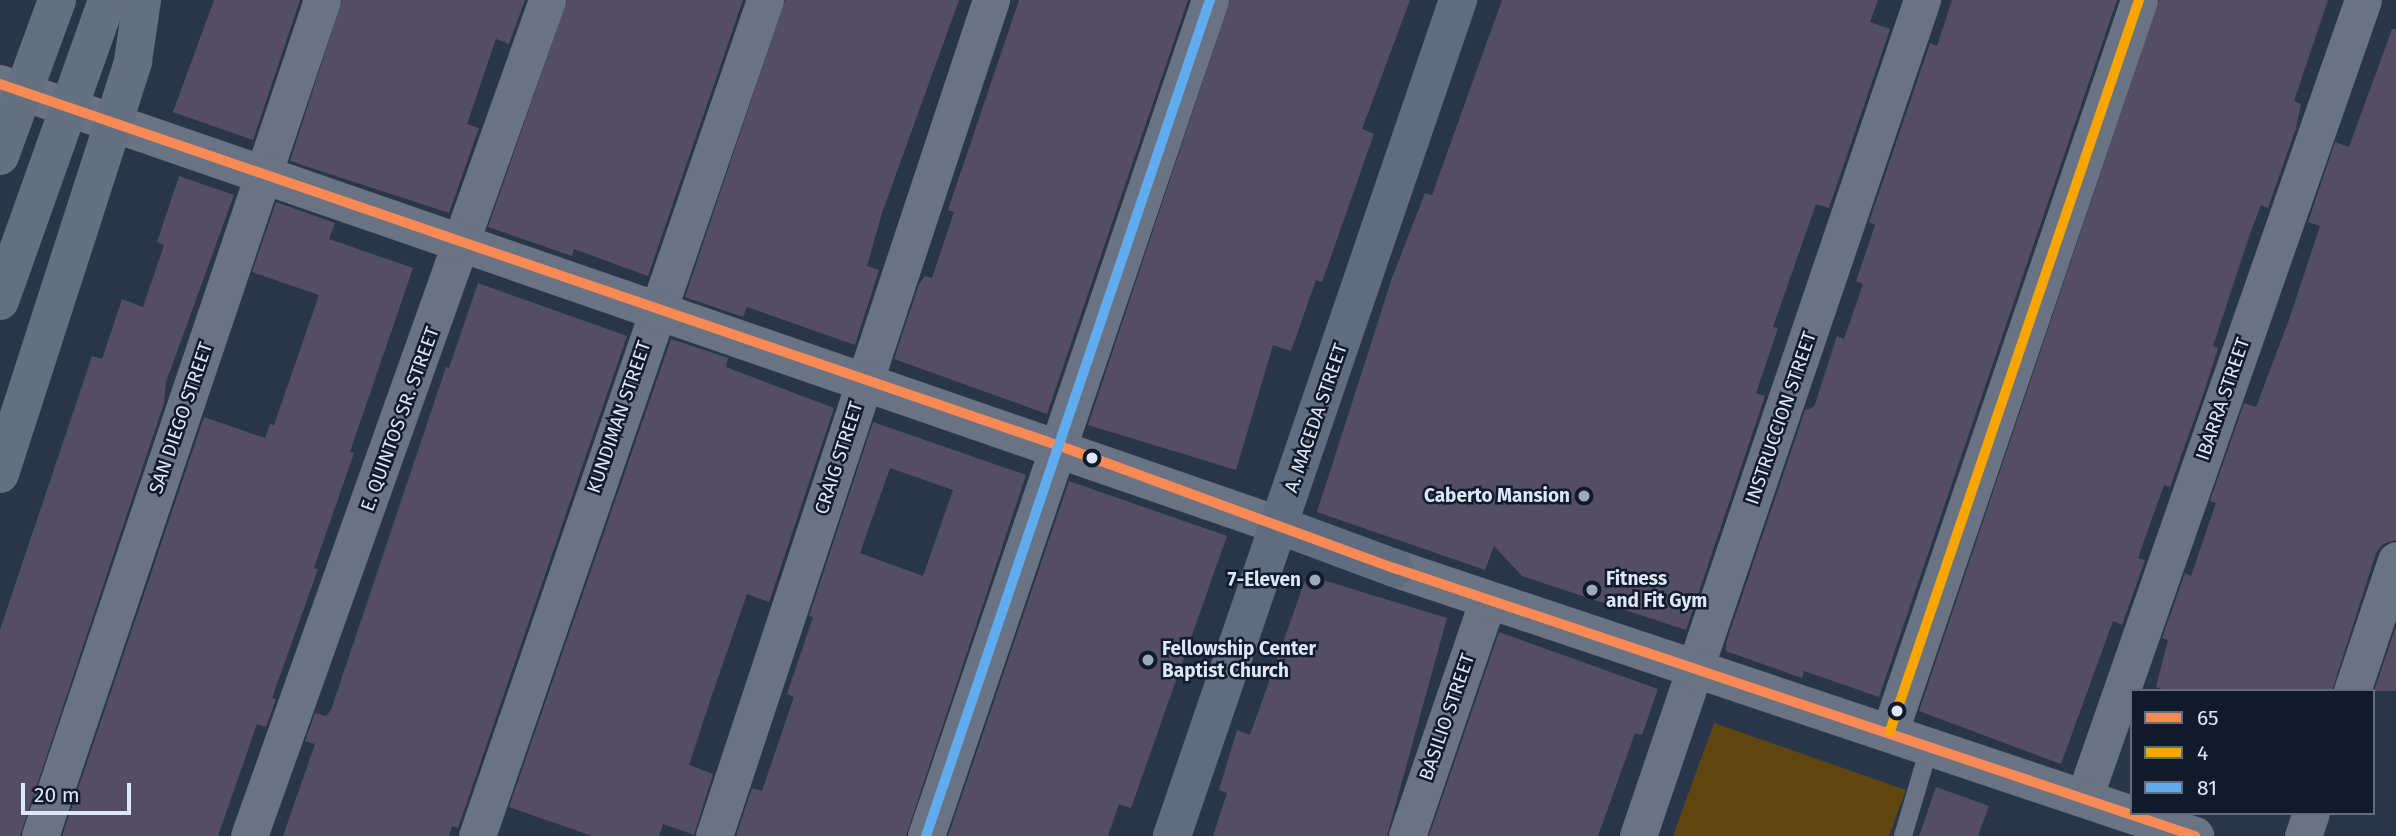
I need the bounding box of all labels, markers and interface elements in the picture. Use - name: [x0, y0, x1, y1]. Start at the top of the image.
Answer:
- street label: E. QUINTOS SR. STREET: [356, 324, 444, 514]
- street label: INSTRUCCION STREET: [1741, 329, 1821, 507]
- street label: IBARRA STREET: [2191, 335, 2255, 463]
- street label: KUNDIMAN STREET: [582, 338, 656, 496]
- street label: SAN DIEGO STREET: [144, 339, 218, 497]
- street label: A. MACEDA STREET: [1280, 340, 1352, 496]
- street label: CRAIG STREET: [810, 399, 868, 517]
- unlabelled marker: [1085, 451, 1099, 465]
- place label: Caberto Mansion: [1424, 485, 1570, 507]
- marker: Caberto Mansion: [1576, 488, 1592, 504]
- place label: Fitness and Fit Gym: [1606, 568, 1707, 612]
- place label: 7-Eleven: [1228, 569, 1301, 591]
- marker: 7-Eleven: [1307, 572, 1323, 588]
- marker: Fitness and Fit Gym: [1584, 582, 1600, 598]
- place label: Fellowship Center Baptist Church: [1162, 638, 1316, 682]
- street label: BASILIO STREET: [1415, 650, 1479, 784]
- marker: Fellowship Center Baptist Church: [1140, 652, 1156, 668]
- legend: [2130, 689, 2375, 815]
- unlabelled marker: [1890, 704, 1904, 718]
- text: 65: [2197, 705, 2219, 731]
- text: 4: [2197, 740, 2208, 766]
- scale bar: [24, 770, 135, 814]
- text: 81: [2197, 775, 2217, 801]
- text: 20 m: [34, 782, 80, 808]

